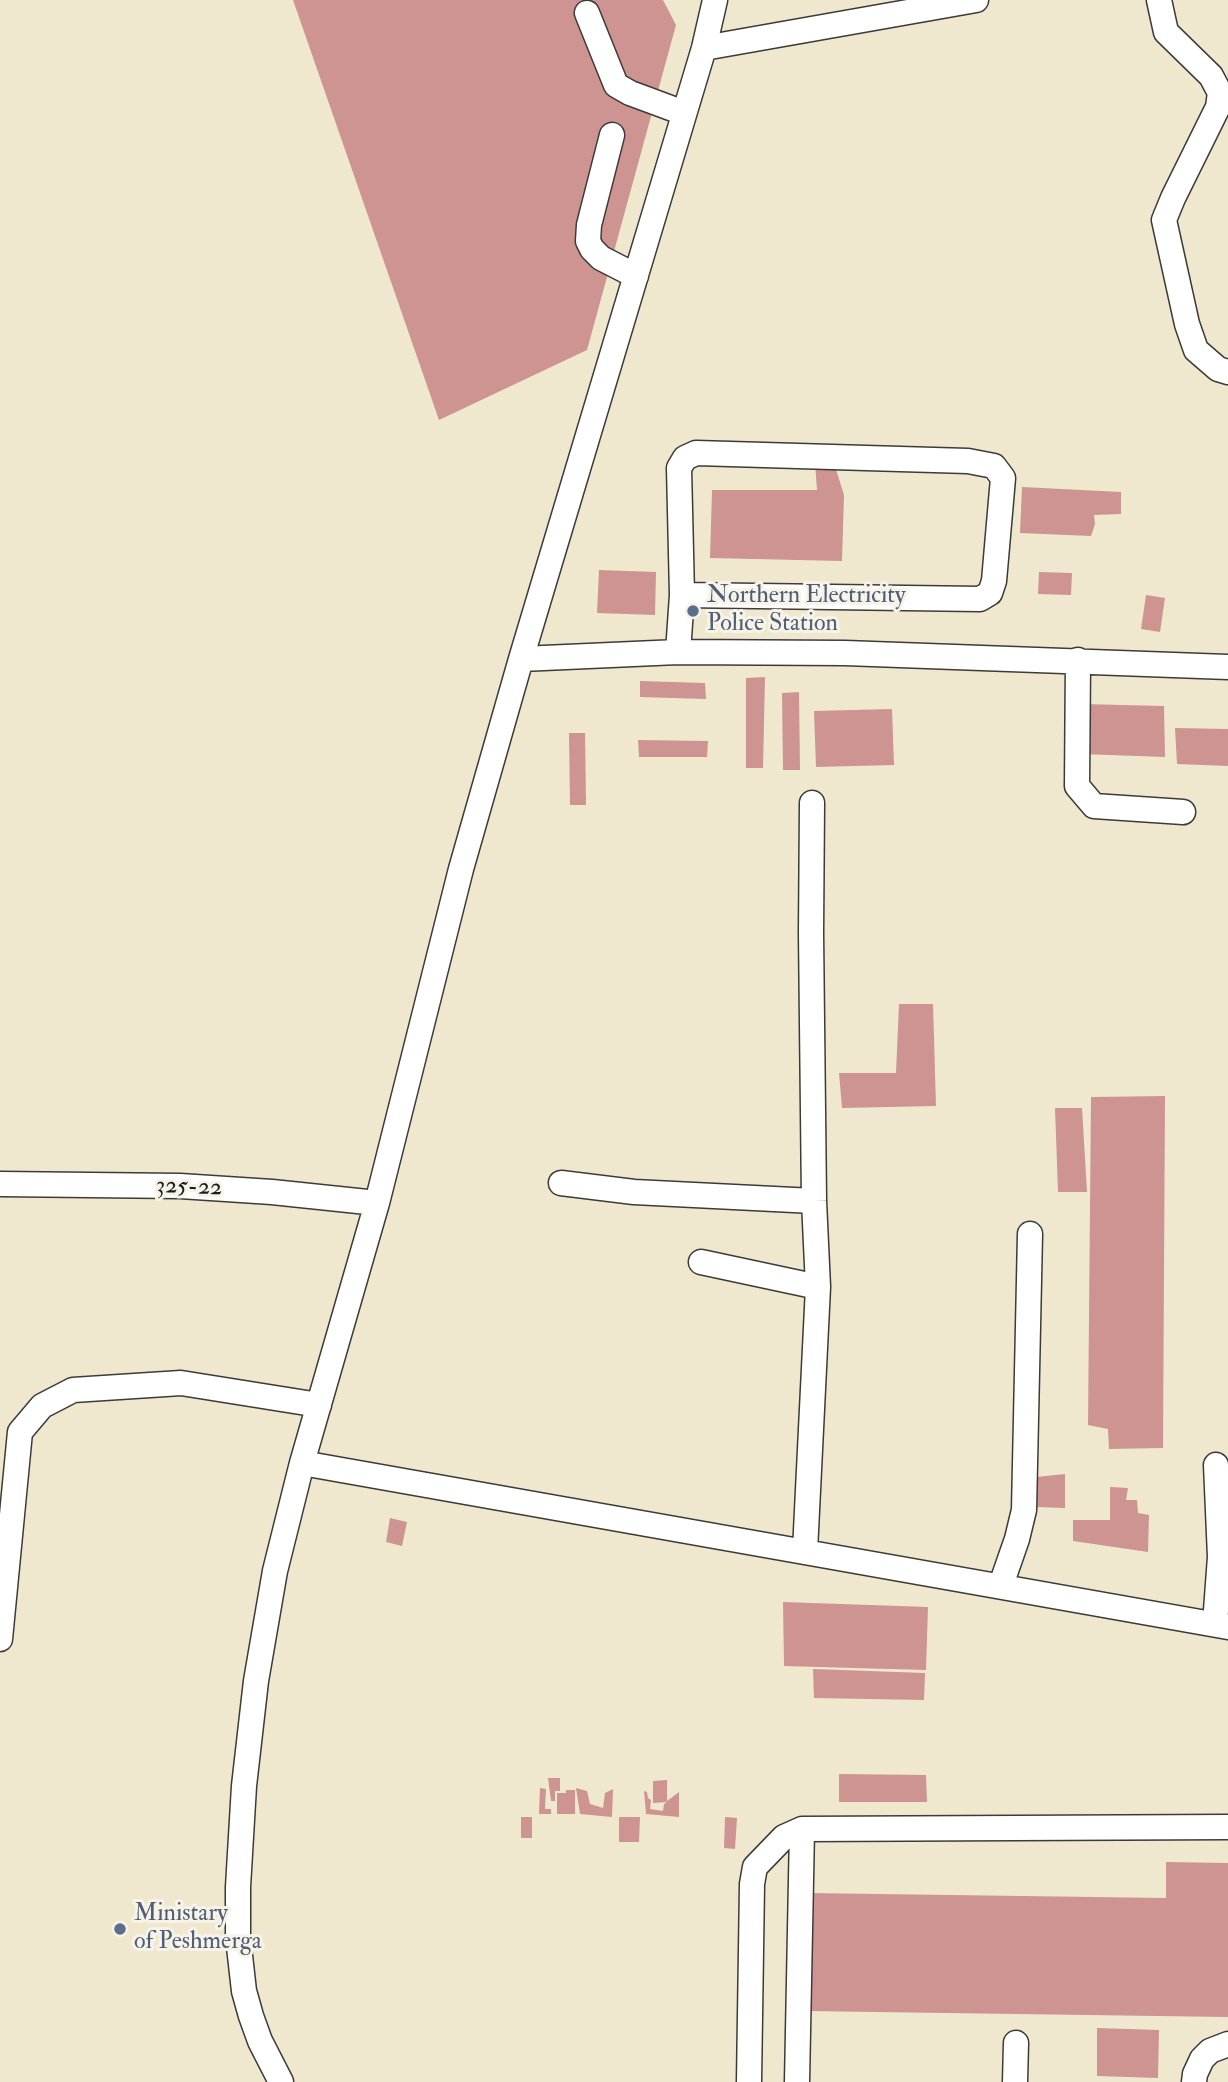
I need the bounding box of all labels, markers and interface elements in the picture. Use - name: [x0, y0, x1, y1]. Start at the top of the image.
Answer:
- place label: Northern Electricity Police Station: [707, 583, 905, 639]
- marker: Northern Electricity Police Station: [685, 603, 701, 619]
- street label: 325-22: [155, 1172, 223, 1204]
- place label: Ministary of Peshmerga: [134, 1901, 262, 1957]
- marker: Ministary of Peshmerga: [112, 1921, 128, 1937]

